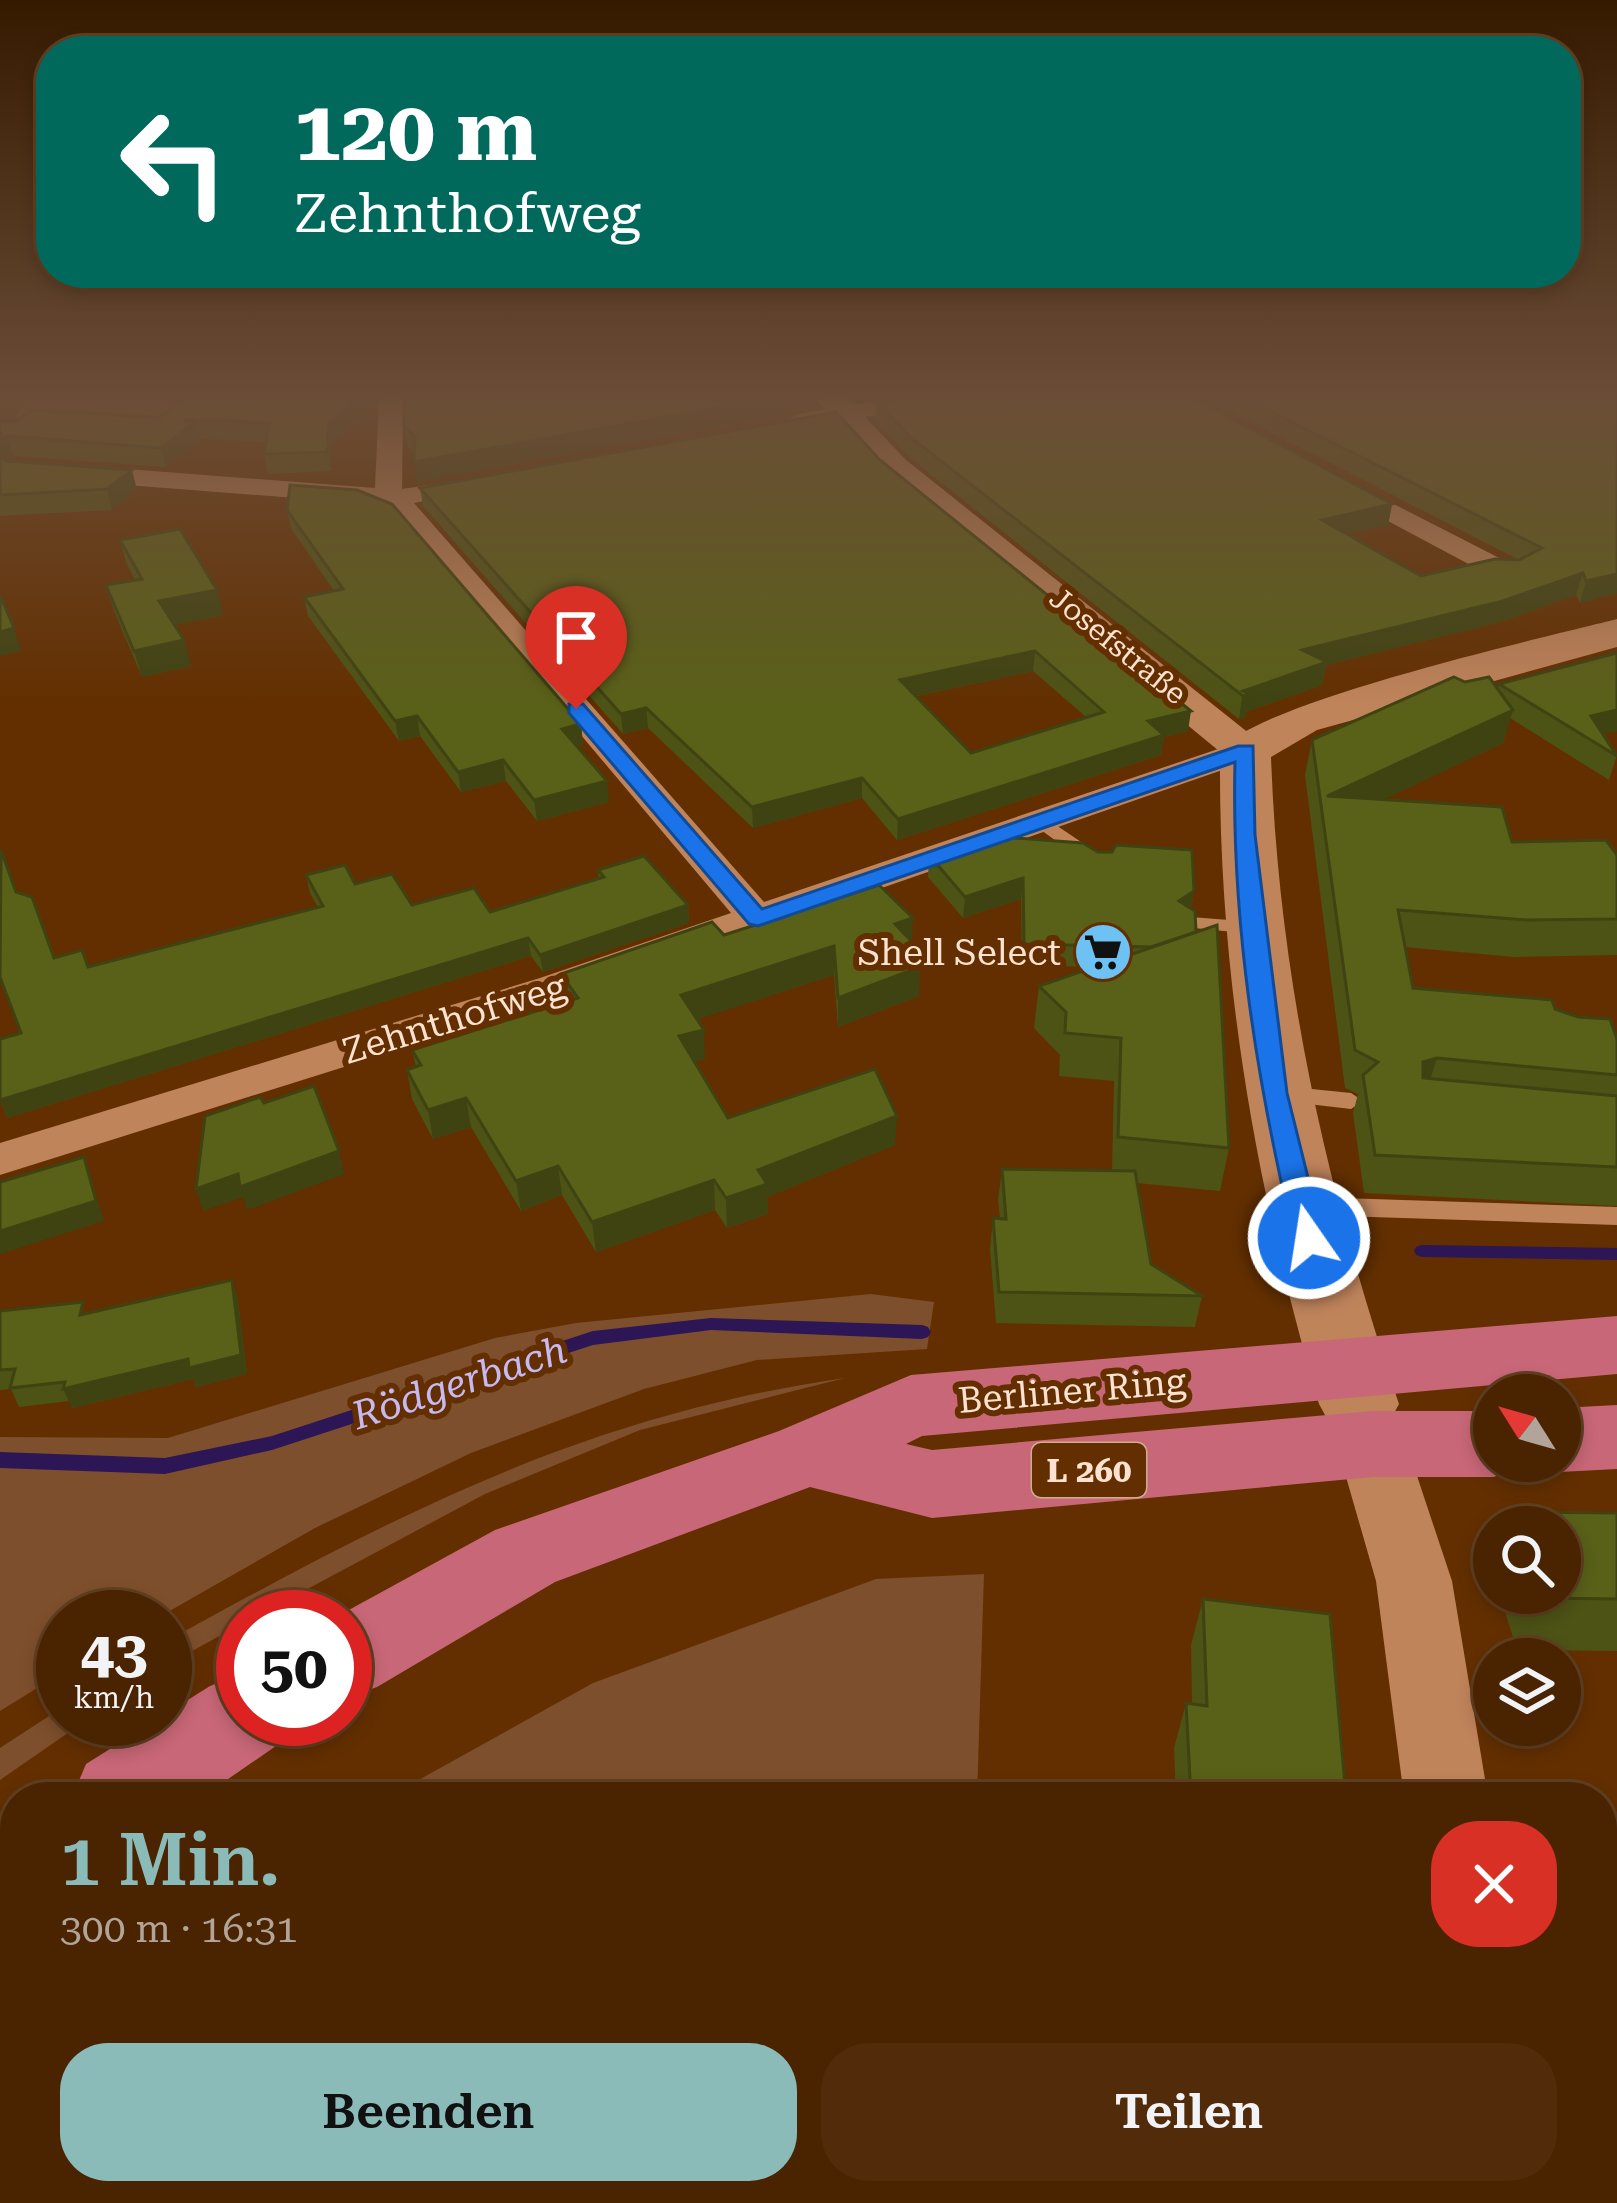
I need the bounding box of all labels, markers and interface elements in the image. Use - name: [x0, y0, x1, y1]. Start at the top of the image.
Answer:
- text: 120 m: [294, 82, 537, 180]
- icon: left: [96, 84, 252, 240]
- text: Zehnthofweg: [294, 182, 641, 245]
- street label: Josefstraße: [1043, 580, 1194, 711]
- pin: [525, 586, 627, 709]
- icon: arrive: [543, 604, 609, 670]
- supermarket icon: Shell Select: [1072, 921, 1134, 983]
- place label: Shell Select: [858, 932, 1061, 974]
- street label: Zehnthofweg: [338, 965, 571, 1073]
- position arrow: [1246, 1175, 1372, 1301]
- water label: Rödgerbach: [345, 1327, 572, 1440]
- street label: Berliner Ring: [956, 1360, 1188, 1422]
- north arrow: [1473, 1374, 1581, 1482]
- map controls: [1473, 1374, 1581, 1746]
- road number: L 260: [1032, 1443, 1146, 1497]
- button: search: [1473, 1506, 1581, 1614]
- speed limit sign: 50: [216, 1590, 372, 1746]
- text: 43: [80, 1617, 148, 1688]
- button: layers: [1473, 1638, 1581, 1746]
- text: km/h: [74, 1680, 154, 1715]
- text: 1 Min.: [60, 1818, 280, 1903]
- button: close: [1431, 1821, 1557, 1947]
- text: 300 m · 16:31: [60, 1906, 298, 1952]
- button: Beenden: [60, 2043, 797, 2181]
- button: Teilen: [821, 2043, 1557, 2181]

